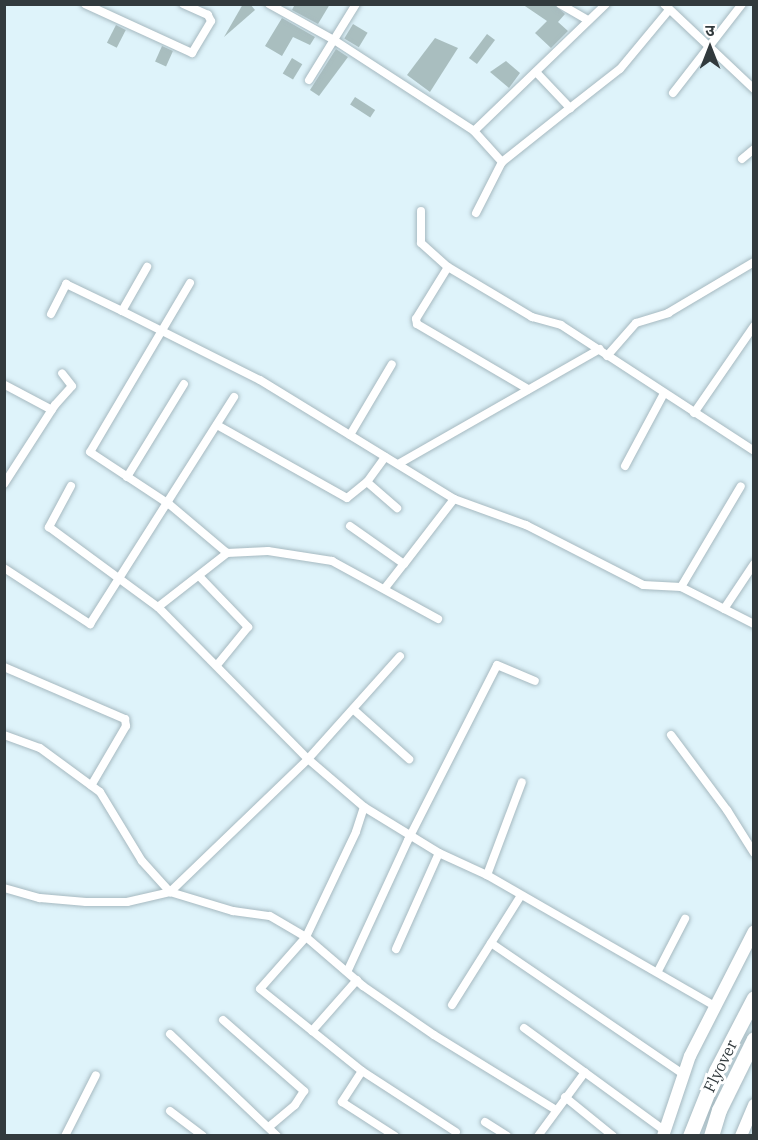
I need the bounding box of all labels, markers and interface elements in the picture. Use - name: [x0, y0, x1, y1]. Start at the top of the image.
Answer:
- north arrow: [680, 18, 740, 78]
- text: उ: [705, 20, 715, 40]
- street label: Flyover: [699, 1037, 741, 1095]

